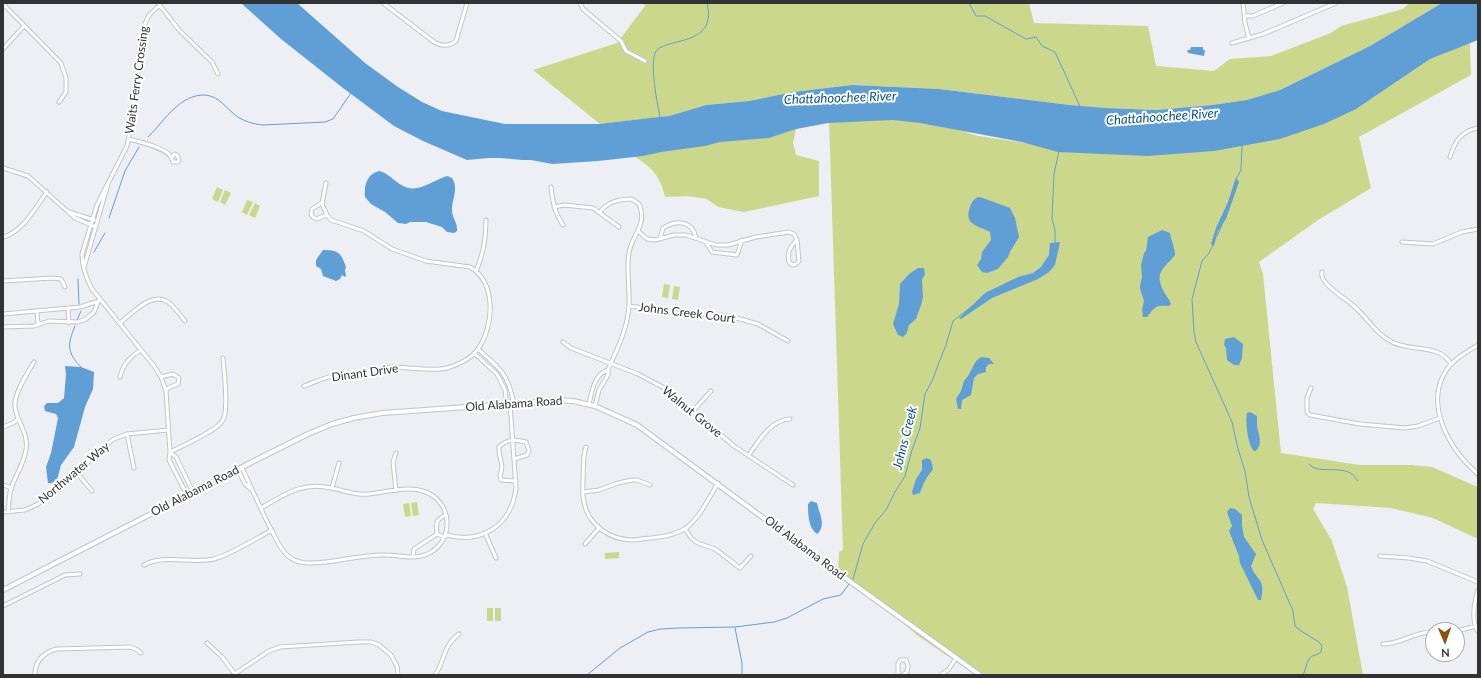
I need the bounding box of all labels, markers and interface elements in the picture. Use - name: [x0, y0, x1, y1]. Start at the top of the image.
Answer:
- street label: Waits Ferry Crossing: [122, 25, 152, 135]
- water label: Chattahoochee River: [784, 88, 896, 108]
- water label: Chattahoochee River: [1105, 105, 1219, 129]
- street label: Johns Creek Court: [638, 300, 736, 326]
- street label: Dinant Drive: [331, 361, 399, 385]
- street label: Walnut Grove: [659, 383, 725, 441]
- street label: Old Alabama Road: [465, 393, 563, 415]
- water label: Johns Creek: [890, 405, 920, 471]
- street label: Northwater Way: [36, 439, 112, 507]
- street label: Old Alabama Road: [148, 463, 242, 519]
- street label: Old Alabama Road: [762, 513, 848, 583]
- north arrow: [1425, 622, 1465, 662]
- text: N: [1441, 647, 1450, 660]

